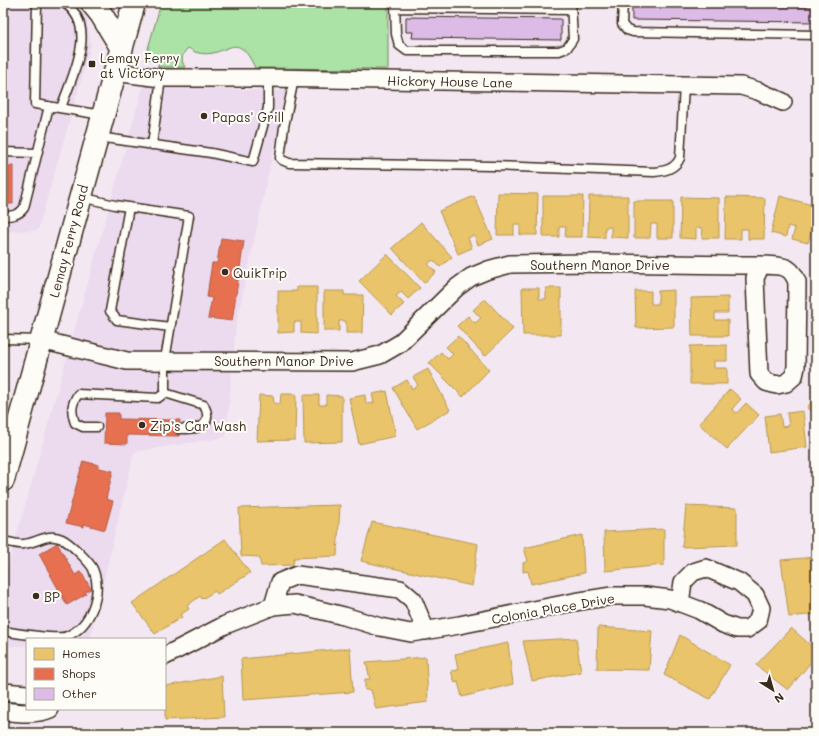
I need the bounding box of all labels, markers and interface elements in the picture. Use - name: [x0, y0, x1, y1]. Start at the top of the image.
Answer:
- place label: Lemay Ferry at Victory: [100, 49, 180, 81]
- marker: Lemay Ferry at Victory: [87, 59, 97, 69]
- street label: Hickory House Lane: [387, 71, 513, 91]
- place label: Papas' Grill: [212, 108, 284, 125]
- marker: Papas' Grill: [199, 111, 209, 121]
- street label: Lemay Ferry Road: [45, 183, 91, 299]
- street label: Southern Manor Drive: [530, 256, 670, 273]
- place label: QuikTrip: [233, 264, 287, 281]
- marker: QuikTrip: [220, 267, 230, 277]
- street label: Southern Manor Drive: [214, 352, 354, 369]
- place label: Zip’s Car Wash: [150, 417, 246, 434]
- marker: Zip’s Car Wash: [137, 420, 147, 430]
- place label: BP: [44, 588, 60, 605]
- street label: Colonia Place Drive: [490, 589, 616, 627]
- marker: BP: [31, 591, 41, 601]
- legend: [26, 638, 166, 710]
- text: Homes: [62, 645, 101, 661]
- text: Shops: [62, 665, 96, 681]
- north arrow: [753, 670, 793, 710]
- text: Other: [62, 685, 97, 701]
- text: N: [771, 690, 787, 707]

